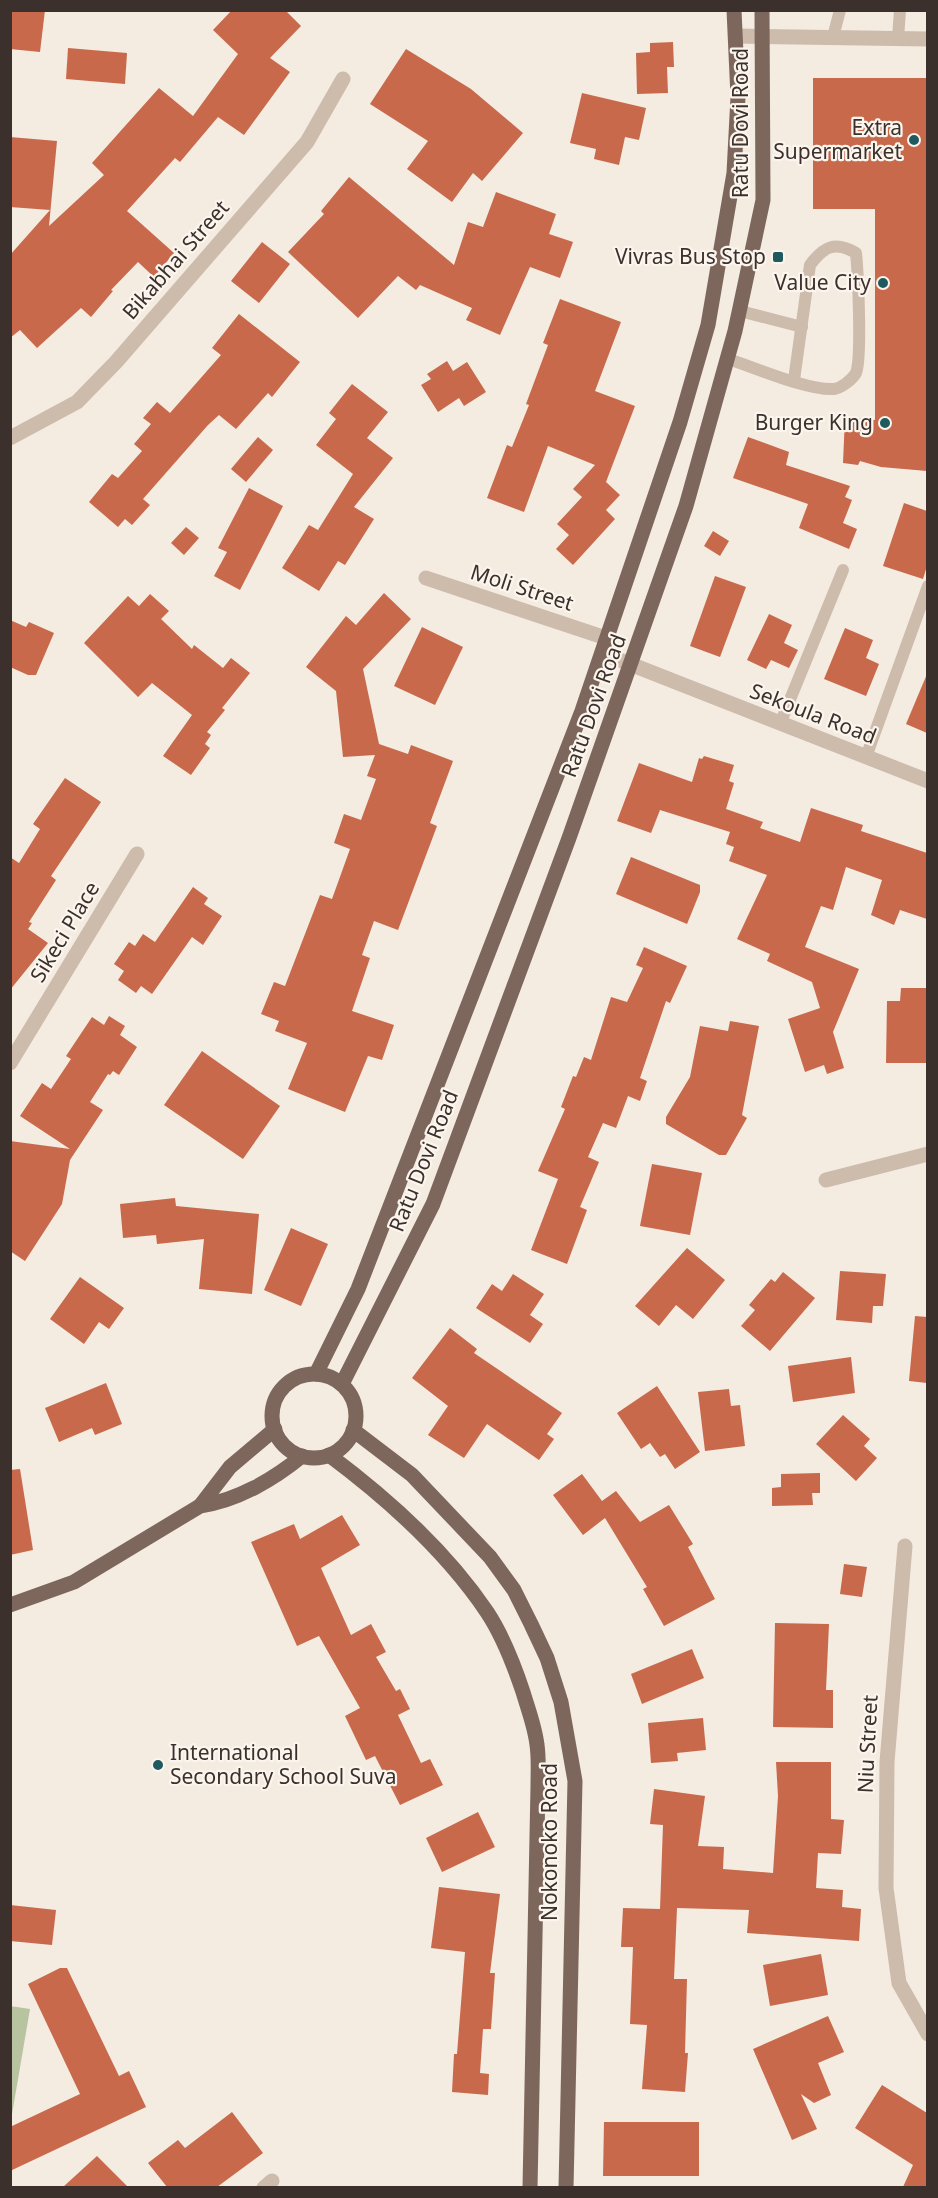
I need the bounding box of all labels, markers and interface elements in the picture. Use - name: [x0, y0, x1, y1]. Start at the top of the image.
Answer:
- street label: Ratu Dovi Road: [726, 48, 754, 198]
- place label: Extra Supermarket: [773, 113, 902, 165]
- marker: Extra Supermarket: [907, 133, 921, 147]
- street label: Bikabhai Street: [116, 194, 235, 325]
- place label: Vivras Bus Stop: [615, 242, 766, 270]
- marker: Vivras Bus Stop: [771, 250, 785, 264]
- place label: Value City: [774, 268, 871, 296]
- marker: Value City: [876, 276, 890, 290]
- place label: Burger King: [755, 408, 873, 436]
- marker: Burger King: [878, 416, 892, 430]
- street label: Moli Street: [467, 557, 578, 617]
- street label: Ratu Dovi Road: [554, 630, 632, 781]
- street label: Sekoula Road: [746, 676, 881, 750]
- street label: Sikeci Place: [23, 876, 105, 987]
- street label: Ratu Dovi Road: [382, 1086, 464, 1236]
- street label: Niu Street: [850, 1694, 884, 1794]
- place label: International Secondary School Suva: [170, 1738, 397, 1790]
- marker: International Secondary School Suva: [151, 1758, 165, 1772]
- street label: Nokonoko Road: [535, 1763, 563, 1921]

